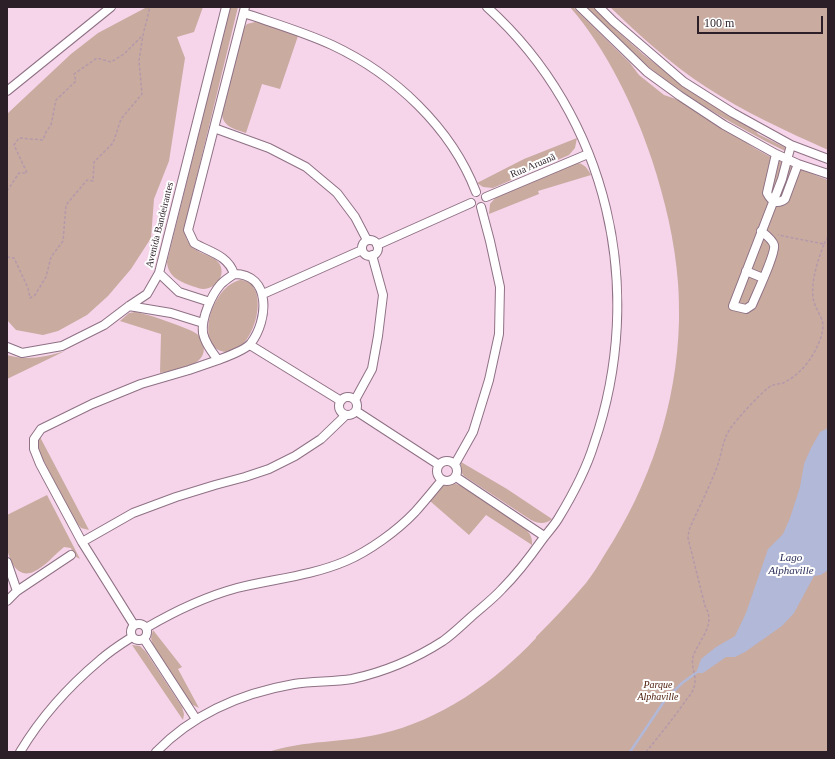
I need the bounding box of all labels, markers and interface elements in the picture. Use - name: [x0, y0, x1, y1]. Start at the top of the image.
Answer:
- scale bar: [699, 8, 825, 34]
- text: 100 m: [704, 16, 734, 30]
- street label: Rua Aruanã: [509, 151, 557, 181]
- street label: Avenida Bandeirantes: [144, 181, 176, 269]
- water label: Lago Alphaville: [768, 551, 814, 577]
- park label: Parque Alphaville: [637, 679, 679, 702]

